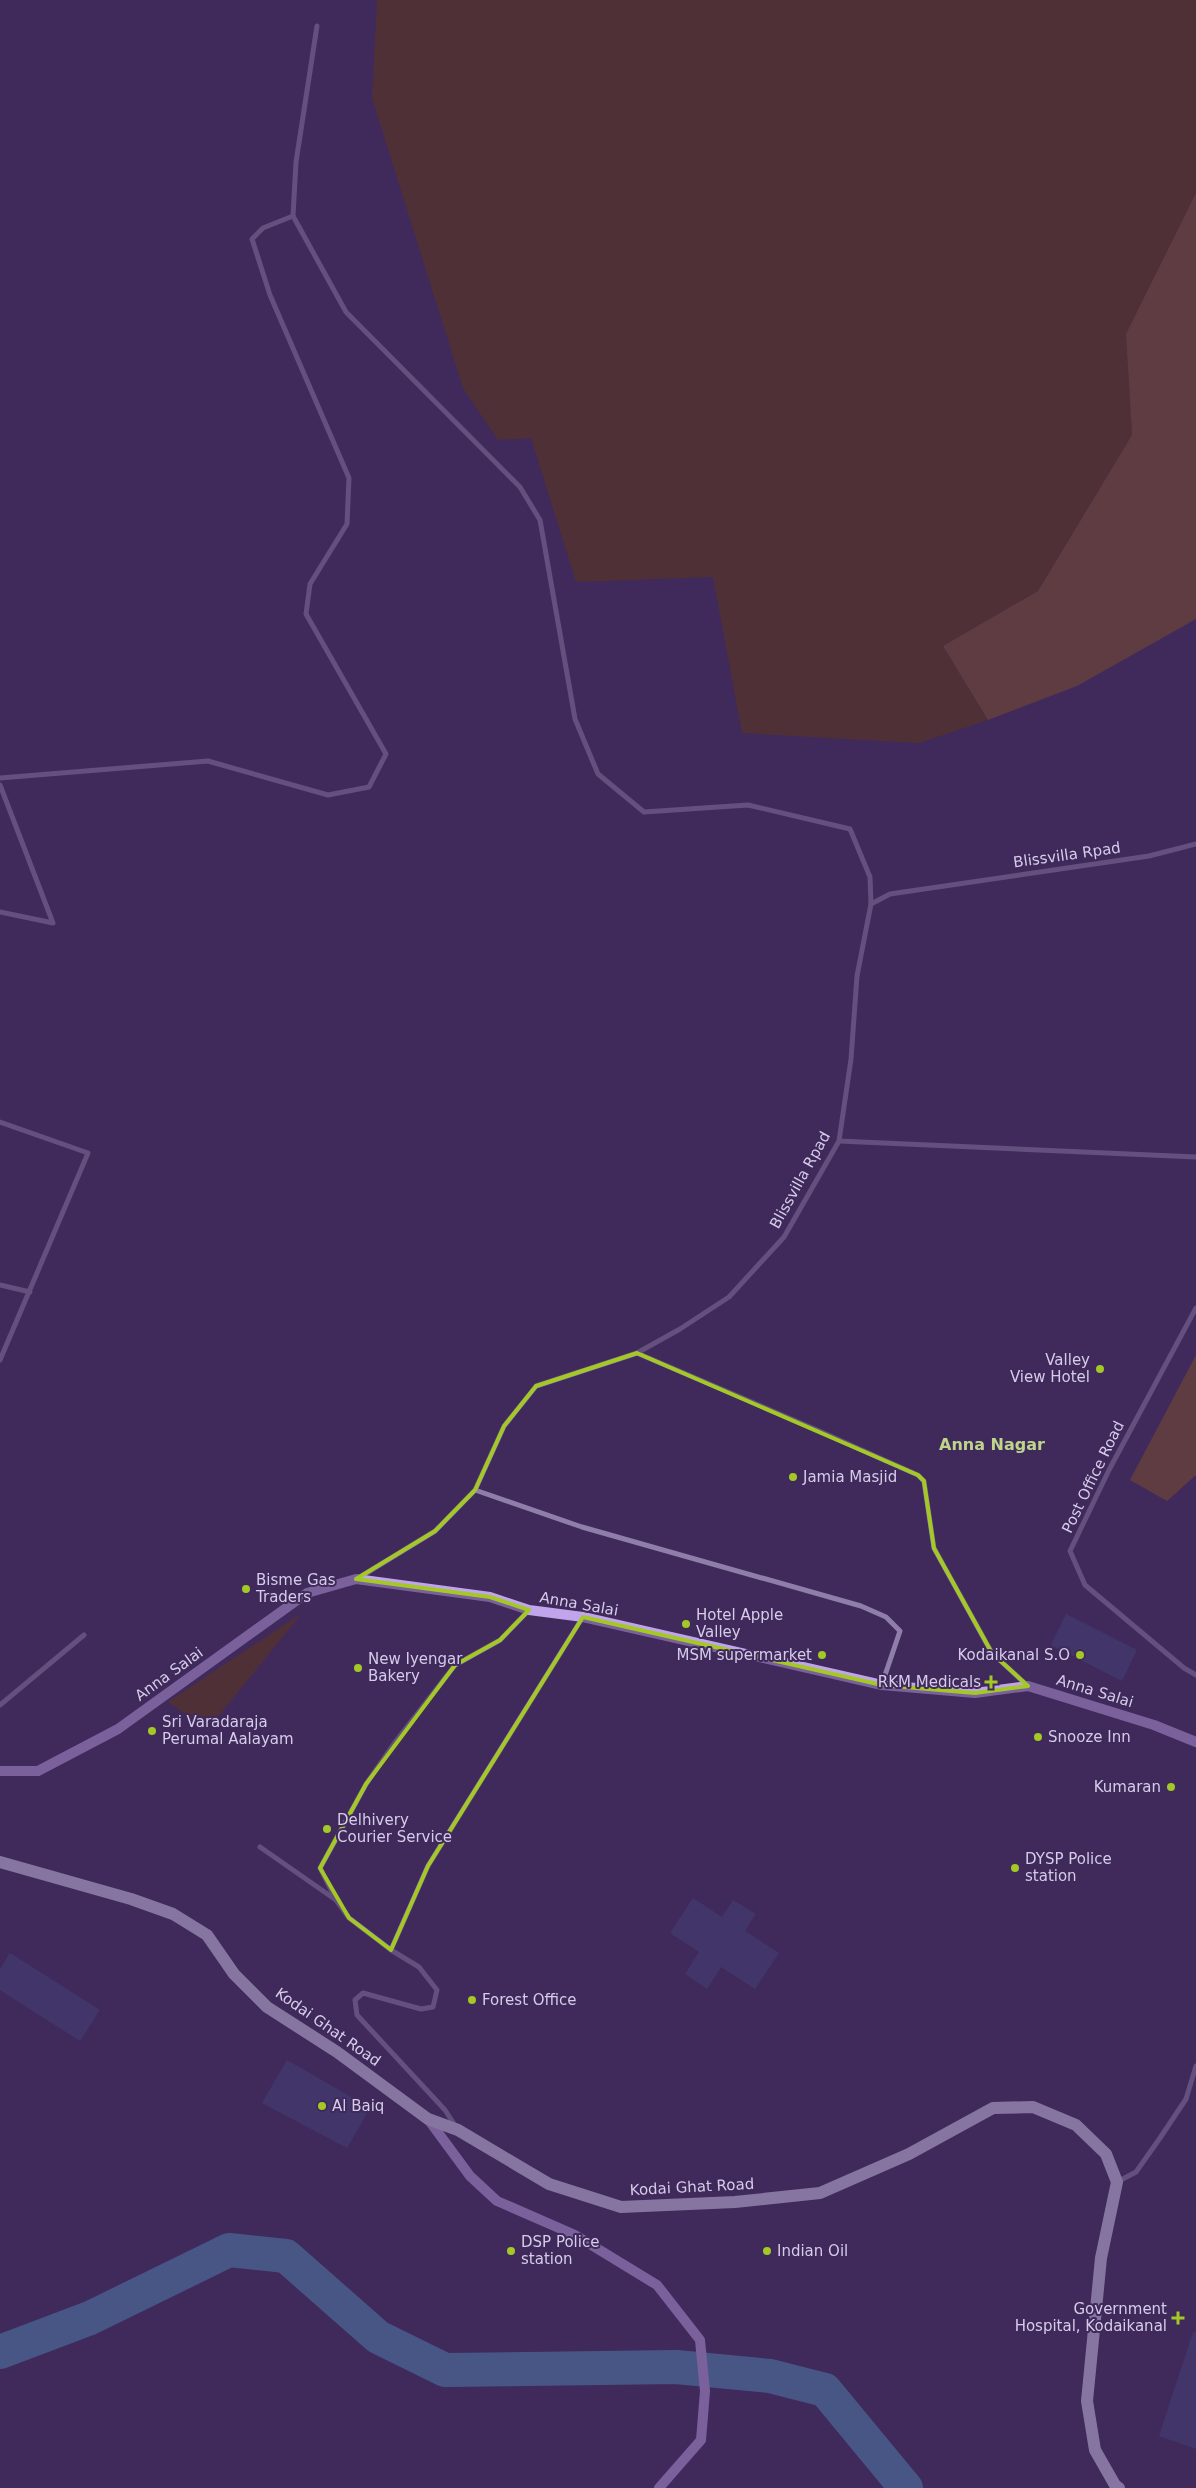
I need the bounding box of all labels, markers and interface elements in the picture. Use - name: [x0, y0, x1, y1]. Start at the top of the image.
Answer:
- street label: Blissvilla Rpad: [1012, 839, 1122, 871]
- street label: Blissvilla Rpad: [766, 1128, 834, 1232]
- place label: Valley View Hotel: [1010, 1351, 1090, 1386]
- marker: Valley View Hotel: [1094, 1363, 1106, 1375]
- street label: Post Office Road: [1058, 1418, 1128, 1536]
- district label: Anna Nagar: [939, 1435, 1045, 1454]
- place label: Jamia Masjid: [802, 1468, 897, 1486]
- marker: Jamia Masjid: [787, 1471, 799, 1483]
- place label: Bisme Gas Traders: [255, 1571, 336, 1606]
- marker: Bisme Gas Traders: [240, 1583, 252, 1595]
- street label: Anna Salai: [538, 1588, 620, 1620]
- place label: Hotel Apple Valley: [696, 1606, 783, 1641]
- marker: Hotel Apple Valley: [680, 1618, 692, 1630]
- street label: Anna Salai: [132, 1643, 206, 1705]
- place label: MSM supermarket: [677, 1646, 812, 1664]
- place label: Kodaikanal S.O: [958, 1646, 1070, 1664]
- marker: MSM supermarket: [816, 1649, 828, 1661]
- marker: Kodaikanal S.O: [1074, 1649, 1086, 1661]
- place label: New Iyengar Bakery: [368, 1650, 463, 1685]
- marker: New Iyengar Bakery: [352, 1662, 364, 1674]
- street label: Anna Salai: [1054, 1671, 1136, 1711]
- place label: RKM Medicals: [878, 1673, 981, 1691]
- marker: RKM Medicals: [985, 1676, 997, 1688]
- place label: Sri Varadaraja Perumal Aalayam: [162, 1713, 294, 1748]
- marker: Sri Varadaraja Perumal Aalayam: [146, 1725, 158, 1737]
- place label: Snooze Inn: [1048, 1728, 1131, 1746]
- marker: Snooze Inn: [1032, 1731, 1044, 1743]
- place label: Kumaran: [1094, 1778, 1161, 1796]
- marker: Kumaran: [1165, 1781, 1177, 1793]
- place label: Delhivery Courier Service: [337, 1811, 452, 1846]
- marker: Delhivery Courier Service: [321, 1823, 333, 1835]
- place label: DYSP Police station: [1025, 1850, 1112, 1885]
- marker: DYSP Police station: [1009, 1862, 1021, 1874]
- street label: Kodai Ghat Road: [272, 1984, 384, 2070]
- place label: Forest Office: [482, 1991, 577, 2009]
- marker: Forest Office: [466, 1994, 478, 2006]
- place label: Al Baiq: [332, 2097, 384, 2115]
- marker: Al Baiq: [316, 2100, 328, 2112]
- street label: Kodai Ghat Road: [629, 2175, 755, 2199]
- place label: DSP Police station: [521, 2233, 599, 2268]
- place label: Indian Oil: [777, 2242, 848, 2260]
- marker: DSP Police station: [505, 2245, 517, 2257]
- marker: Indian Oil: [761, 2245, 773, 2257]
- place label: Government Hospital, Kodaikanal: [1015, 2300, 1167, 2335]
- marker: Government Hospital, Kodaikanal: [1171, 2311, 1185, 2325]

